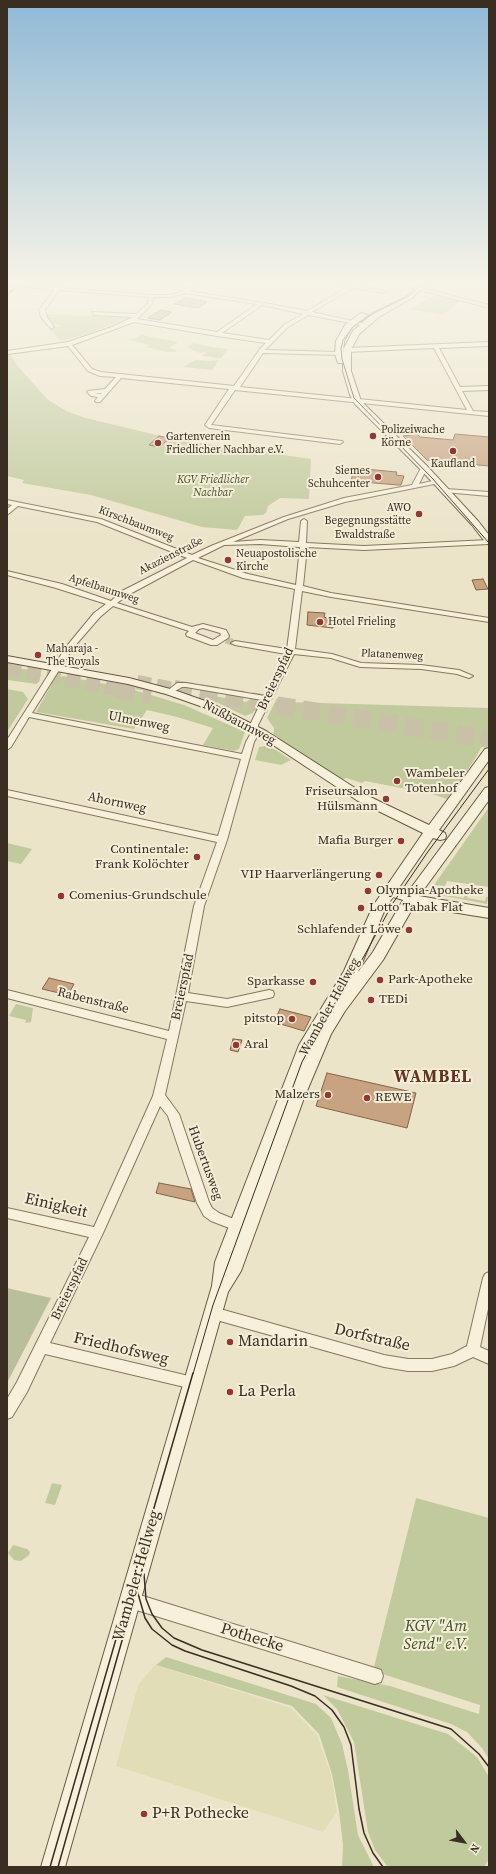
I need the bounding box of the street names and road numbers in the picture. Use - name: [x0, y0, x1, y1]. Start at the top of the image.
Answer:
- street label: Kirschbaumweg: [97, 504, 175, 544]
- street label: Ewaldstraße: [335, 528, 395, 542]
- street label: Akazienstraße: [137, 534, 205, 578]
- street label: Apfelbaumweg: [67, 571, 141, 607]
- street label: Breierspfad: [255, 645, 297, 713]
- street label: Platanenweg: [360, 647, 424, 663]
- street label: Nußbaumweg: [200, 697, 278, 749]
- street label: Ulmenweg: [107, 708, 171, 736]
- street label: Ahornweg: [86, 789, 148, 817]
- street label: Breierspfad: [168, 952, 198, 1022]
- street label: Wambeler Hellweg: [297, 955, 363, 1059]
- street label: Rabenstraße: [56, 985, 130, 1017]
- street label: Hubertusweg: [184, 1124, 226, 1202]
- street label: Einigkeit: [23, 1189, 89, 1223]
- street label: Breierspfad: [48, 1255, 92, 1323]
- street label: Dorfstraße: [332, 1320, 412, 1356]
- street label: Friedhofsweg: [72, 1329, 170, 1369]
- street label: Wambeler Hellweg: [109, 1508, 165, 1644]
- street label: Pothecke: [218, 1619, 286, 1657]

